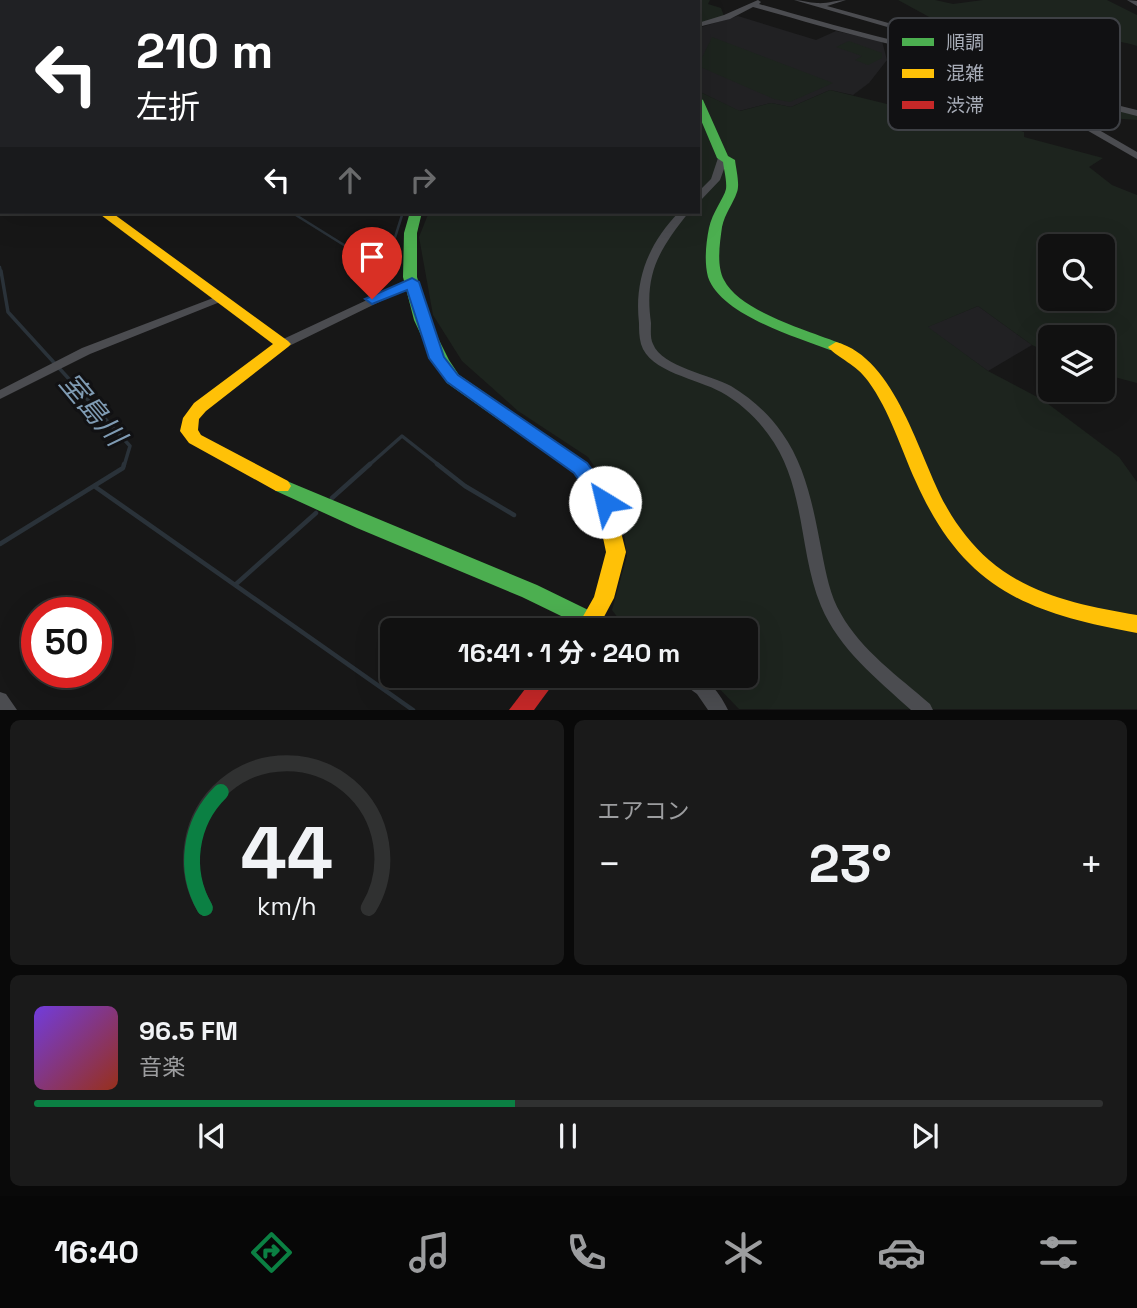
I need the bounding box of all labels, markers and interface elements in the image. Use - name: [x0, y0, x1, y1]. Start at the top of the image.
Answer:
- legend: [888, 18, 1120, 130]
- text: 210 m: [136, 20, 273, 82]
- icon: left: [21, 28, 112, 119]
- text: 順調: [946, 30, 984, 55]
- text: 混雑: [946, 61, 984, 86]
- text: 左折: [136, 87, 200, 127]
- text: 渋滞: [946, 93, 984, 118]
- icon: left: [258, 161, 296, 199]
- icon: ahead: [331, 161, 369, 199]
- icon: right: [404, 161, 442, 199]
- pin: [342, 227, 402, 299]
- map controls: [1038, 234, 1115, 402]
- button: search: [1038, 234, 1115, 311]
- icon: arrive: [353, 238, 391, 276]
- button: layers: [1038, 325, 1115, 402]
- water label: 室島川: [52, 365, 136, 455]
- position arrow: [568, 465, 642, 539]
- speed limit sign: 50: [21, 597, 112, 688]
- text: 16:41 · 1 分 · 240 m: [458, 636, 680, 670]
- text: エアコン: [598, 796, 690, 826]
- text: 44: [240, 807, 333, 900]
- text: 23°: [809, 831, 892, 897]
- text: −: [598, 840, 621, 888]
- text: +: [1079, 840, 1103, 888]
- text: km/h: [257, 890, 317, 922]
- text: 96.5 FM: [139, 1014, 238, 1048]
- text: 音楽: [139, 1052, 185, 1082]
- icon: previous: [193, 1117, 231, 1155]
- icon: pause: [549, 1117, 587, 1155]
- icon: next: [906, 1117, 944, 1155]
- icon: directions: [247, 1228, 296, 1277]
- icon: music: [405, 1228, 454, 1277]
- icon: phone: [562, 1228, 611, 1277]
- icon: climate: [719, 1228, 768, 1277]
- icon: car: [877, 1228, 926, 1277]
- icon: filters: [1034, 1228, 1083, 1277]
- text: 16:40: [54, 1232, 139, 1272]

